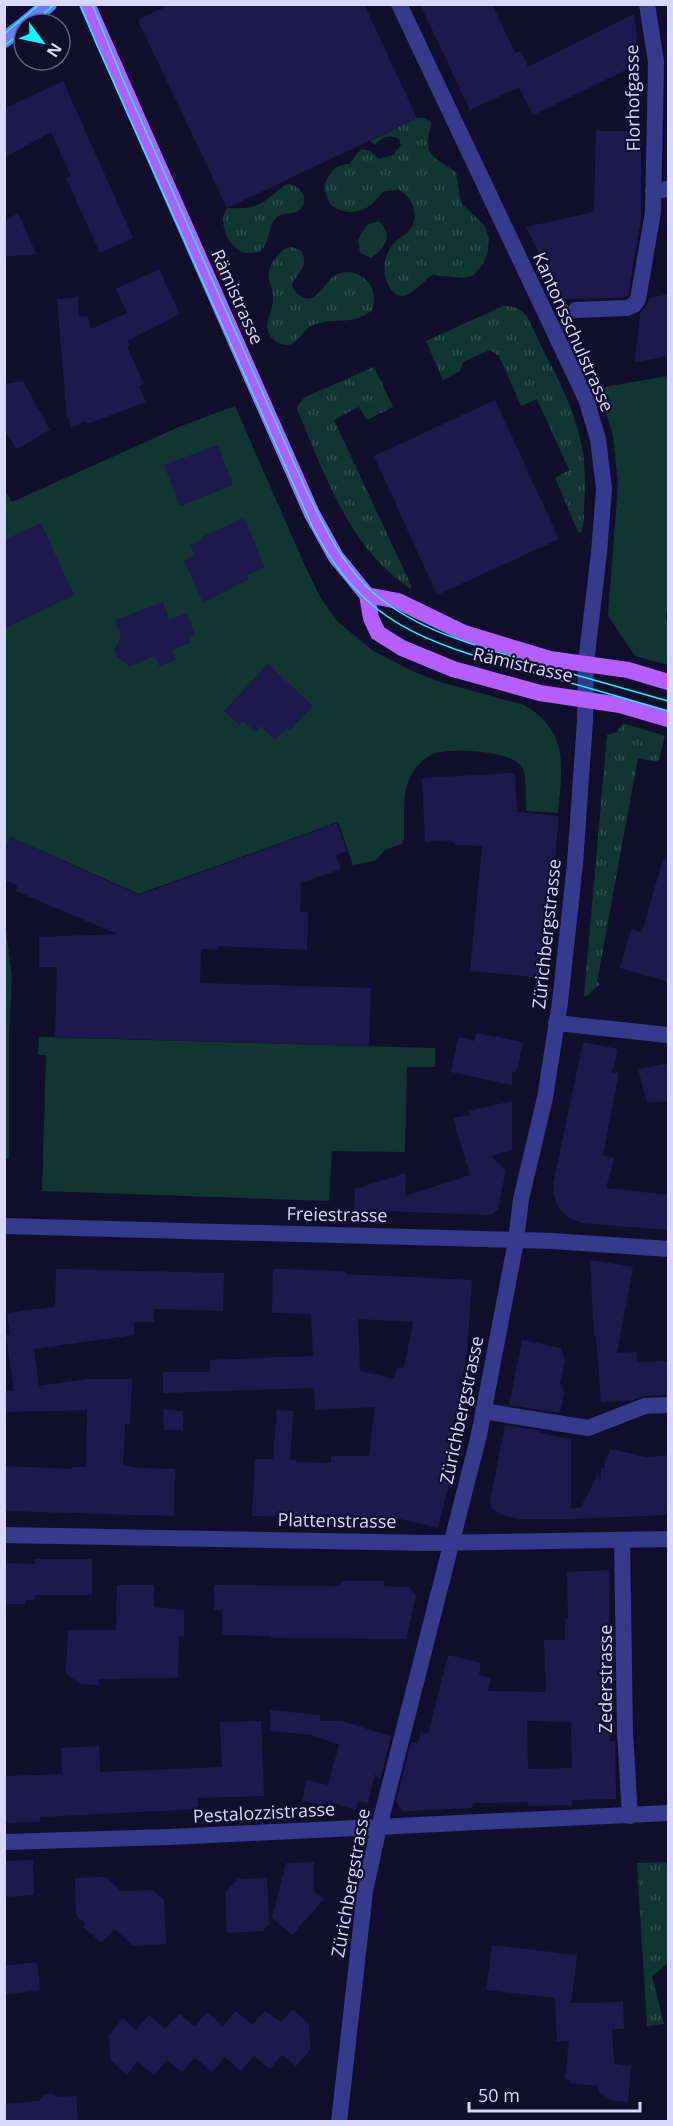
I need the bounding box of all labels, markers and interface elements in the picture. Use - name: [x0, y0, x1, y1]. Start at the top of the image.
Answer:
- north arrow: [12, 12, 72, 72]
- text: N: [42, 39, 67, 62]
- street label: Florhofgasse: [619, 44, 645, 152]
- street label: Rämistrasse: [206, 245, 270, 348]
- street label: Kantonsschulstrasse: [528, 248, 620, 415]
- street label: Rämistrasse: [471, 641, 576, 687]
- street label: Zürichbergstrasse: [526, 858, 566, 1010]
- street label: Freiestrasse: [286, 1201, 388, 1227]
- street label: Zürichbergstrasse: [434, 1334, 488, 1486]
- street label: Plattenstrasse: [277, 1507, 397, 1533]
- street label: Zederstrasse: [593, 1625, 617, 1733]
- street label: Pestalozzistrasse: [192, 1796, 336, 1828]
- street label: Zürichbergstrasse: [325, 1806, 375, 1959]
- scale bar: [469, 2075, 640, 2113]
- text: 50 m: [478, 2083, 520, 2107]

